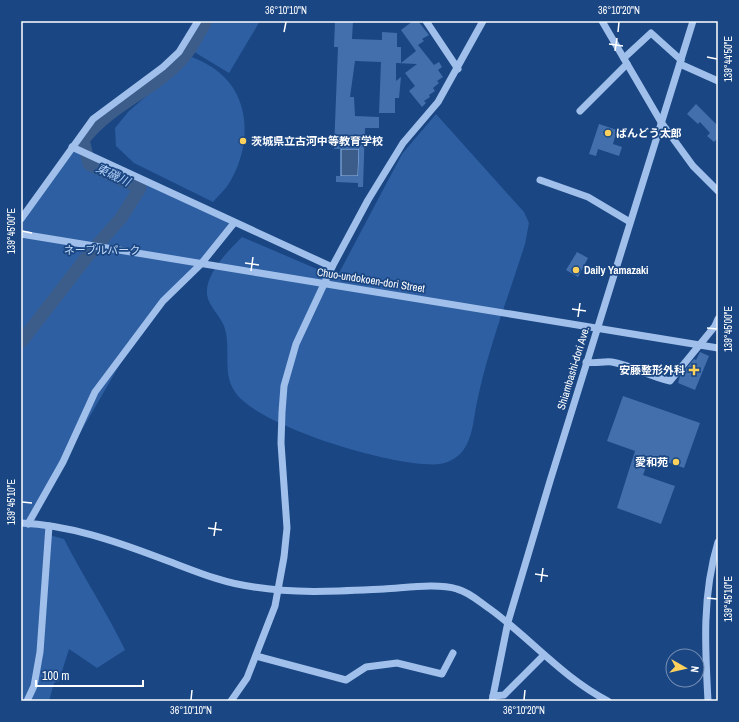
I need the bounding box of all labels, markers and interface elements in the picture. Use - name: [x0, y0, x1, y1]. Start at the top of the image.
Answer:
- text: 36°10'10"N: [265, 4, 307, 17]
- text: 36°10'20"N: [598, 4, 640, 17]
- text: 139°44'50"E: [722, 36, 735, 82]
- place label: ばんどう太郎: [616, 126, 682, 140]
- marker: ばんどう太郎: [603, 128, 613, 138]
- place label: 茨城県立古河中等教育学校: [251, 134, 383, 148]
- marker: 茨城県立古河中等教育学校: [238, 136, 248, 146]
- water label: 東磯川: [93, 160, 135, 191]
- text: 139°45'00"E: [5, 208, 18, 254]
- park label: ネーブルパーク: [64, 243, 140, 257]
- place label: Daily Yamazaki: [584, 263, 649, 277]
- street label: Chuo-undokoen-dori Street: [316, 265, 427, 296]
- marker: Daily Yamazaki: [571, 265, 581, 275]
- text: 139°45'00"E: [722, 306, 735, 352]
- street label: Shiambashi-dori Ave.: [554, 325, 592, 411]
- place label: 安藤整形外科: [619, 363, 685, 377]
- marker: 安藤整形外科: [688, 364, 700, 376]
- place label: 愛和苑: [635, 455, 668, 469]
- marker: 愛和苑: [671, 457, 681, 467]
- text: 139°45'10"E: [5, 479, 18, 525]
- text: 139°45'10"E: [722, 576, 735, 622]
- north arrow: [665, 648, 705, 688]
- scale bar: [36, 662, 143, 688]
- text: N: [688, 665, 702, 674]
- text: 100 m: [42, 668, 69, 684]
- text: 36°10'10"N: [170, 704, 212, 717]
- text: 36°10'20"N: [503, 704, 545, 717]

